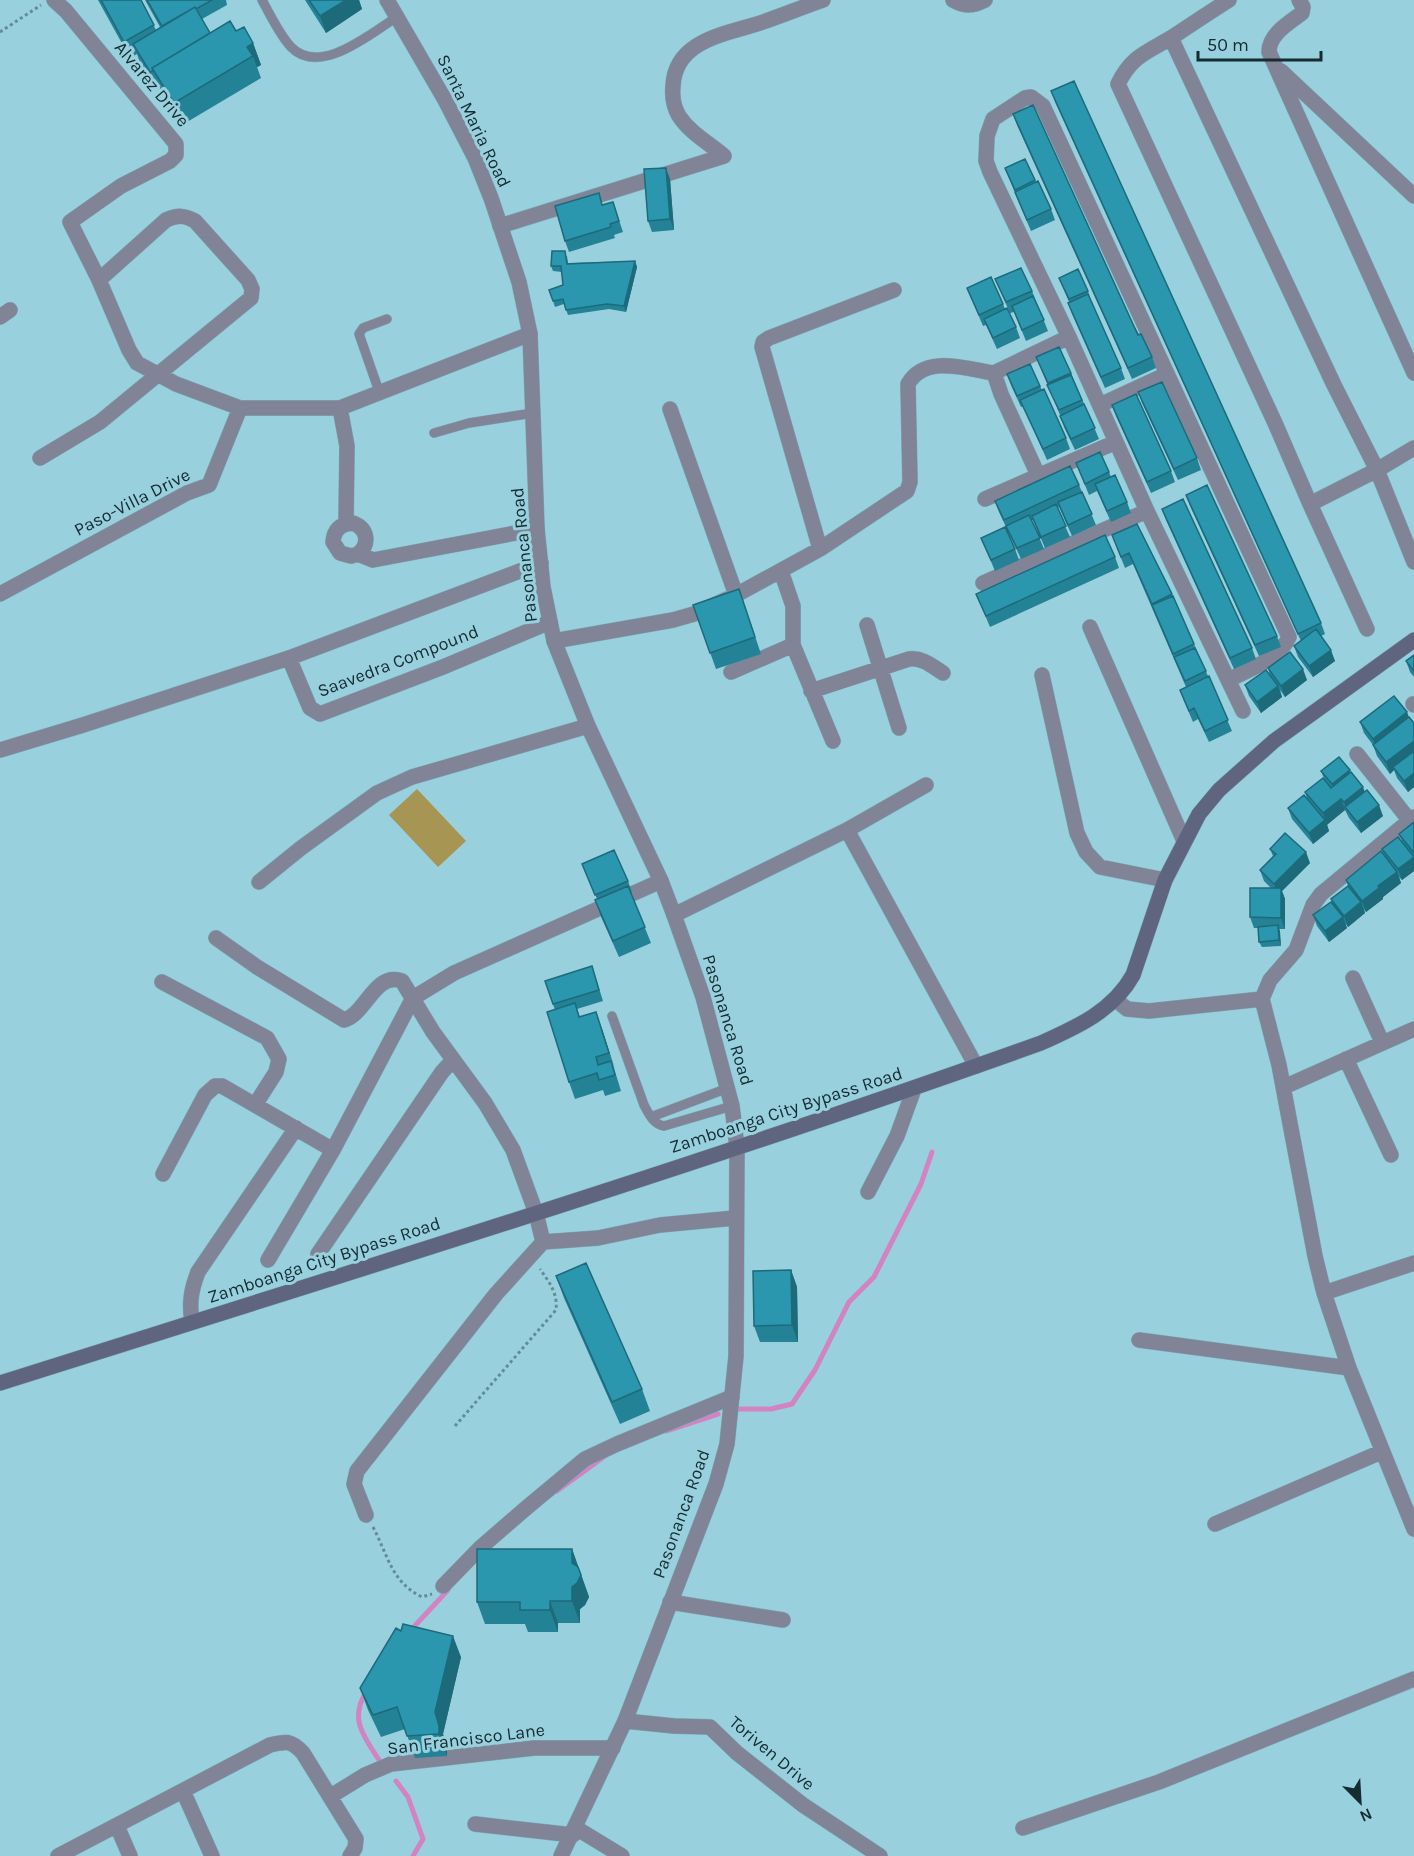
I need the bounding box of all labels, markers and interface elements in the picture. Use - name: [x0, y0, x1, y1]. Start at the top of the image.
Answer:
- scale bar: [1198, 24, 1321, 62]
- text: 50 m: [1207, 34, 1249, 56]
- street label: Alvarez Drive: [110, 37, 194, 131]
- street label: Santa Maria Road: [432, 51, 516, 191]
- street label: Paso-Villa Drive: [70, 463, 194, 541]
- street label: Pasonanca Road: [506, 486, 542, 624]
- street label: Saavedra Compound: [314, 620, 482, 702]
- street label: Pasonanca Road: [698, 952, 758, 1088]
- street label: Zamboanga City Bypass Road: [667, 1062, 905, 1158]
- street label: Zamboanga City Bypass Road: [205, 1212, 443, 1308]
- street label: Pasonanca Road: [647, 1446, 715, 1582]
- street label: Toriven Drive: [725, 1711, 819, 1795]
- street label: San Francisco Lane: [386, 1718, 546, 1760]
- north arrow: [1330, 1772, 1390, 1832]
- text: N: [1357, 1804, 1375, 1826]

